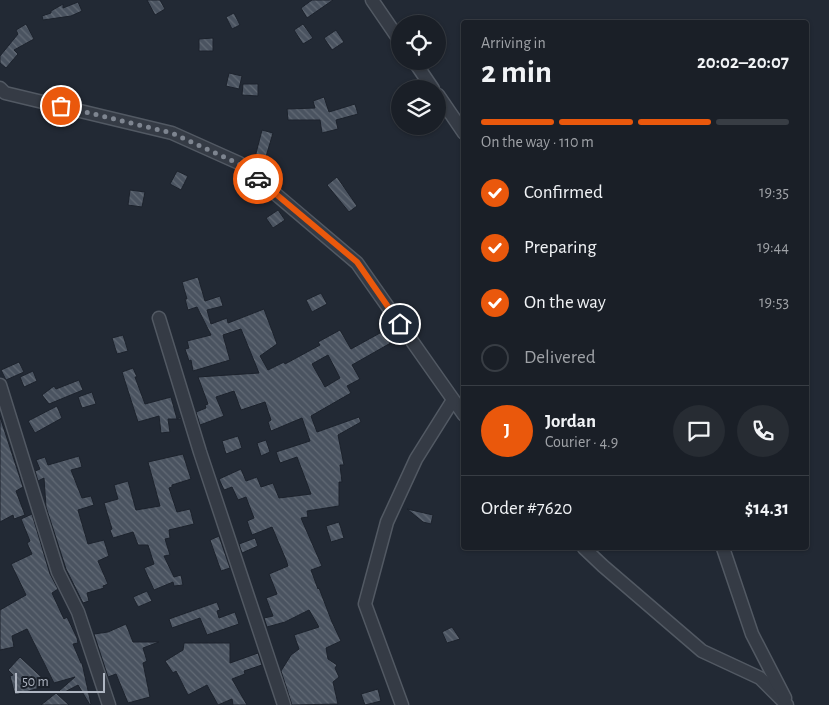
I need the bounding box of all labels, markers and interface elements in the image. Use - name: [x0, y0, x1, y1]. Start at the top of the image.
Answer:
- map controls: [391, 15, 446, 135]
- button: locate: [391, 15, 446, 70]
- text: Arriving in: [481, 35, 546, 51]
- text: 20:02–20:07: [697, 53, 789, 72]
- text: 2 min: [481, 56, 552, 88]
- button: layers: [391, 80, 446, 135]
- pin: [40, 85, 82, 127]
- icon: bag: [47, 92, 75, 120]
- text: On the way · 110 m: [481, 134, 594, 150]
- courier: [233, 154, 283, 204]
- icon: car: [244, 165, 272, 193]
- icon: check: [481, 179, 509, 207]
- text: Confirmed: [524, 183, 603, 202]
- text: 19:35: [759, 184, 789, 200]
- icon: check: [481, 234, 509, 262]
- text: Preparing: [524, 238, 597, 257]
- text: 19:44: [757, 239, 789, 255]
- icon: check: [481, 289, 509, 317]
- text: On the way: [524, 293, 606, 312]
- text: 19:53: [759, 294, 789, 310]
- pin: [379, 303, 421, 345]
- icon: home: [386, 310, 414, 338]
- text: Delivered: [524, 348, 596, 367]
- button: chat: [673, 405, 725, 457]
- button: phone: [737, 405, 789, 457]
- text: Jordan: [545, 412, 596, 431]
- text: J: [504, 421, 510, 440]
- text: Courier · 4.9: [545, 434, 618, 450]
- text: Order #7620: [481, 499, 572, 518]
- text: $14.31: [745, 499, 789, 518]
- scale bar: [15, 670, 105, 693]
- text: 50 m: [22, 675, 49, 689]

